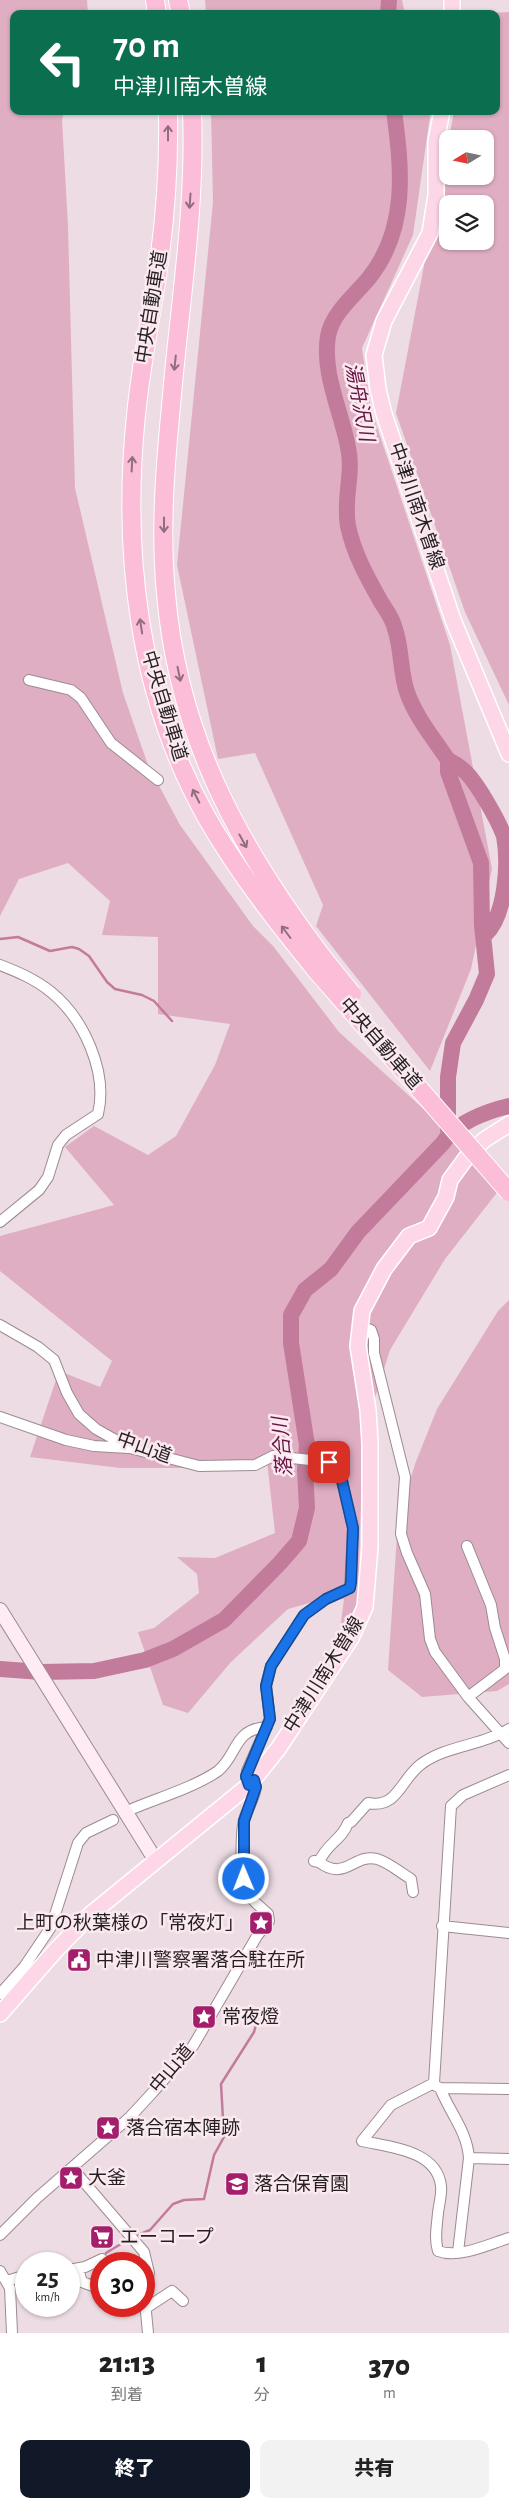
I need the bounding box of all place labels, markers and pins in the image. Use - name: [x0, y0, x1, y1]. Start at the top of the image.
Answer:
- pin: [308, 1441, 350, 1483]
- place icon: 上町の秋葉様の「常夜灯」: [248, 1910, 274, 1936]
- place label: 上町の秋葉様の「常夜灯」: [16, 1912, 244, 1933]
- public building icon: 中津川警察署落合駐在所: [66, 1947, 92, 1973]
- place label: 中津川警察署落合駐在所: [96, 1949, 305, 1970]
- place icon: 常夜燈: [191, 2004, 217, 2030]
- place label: 常夜燈: [222, 2007, 279, 2027]
- place icon: 落合宿本陣跡: [95, 2115, 121, 2141]
- place label: 落合宿本陣跡: [126, 2117, 240, 2138]
- place icon: 大釜: [58, 2165, 84, 2191]
- place label: 大釜: [88, 2168, 126, 2188]
- school or university icon: 落合保育園: [224, 2171, 250, 2197]
- place label: 落合保育園: [254, 2173, 349, 2194]
- supermarket icon: エーコープ: [89, 2224, 115, 2250]
- place label: エーコープ: [120, 2227, 214, 2247]

